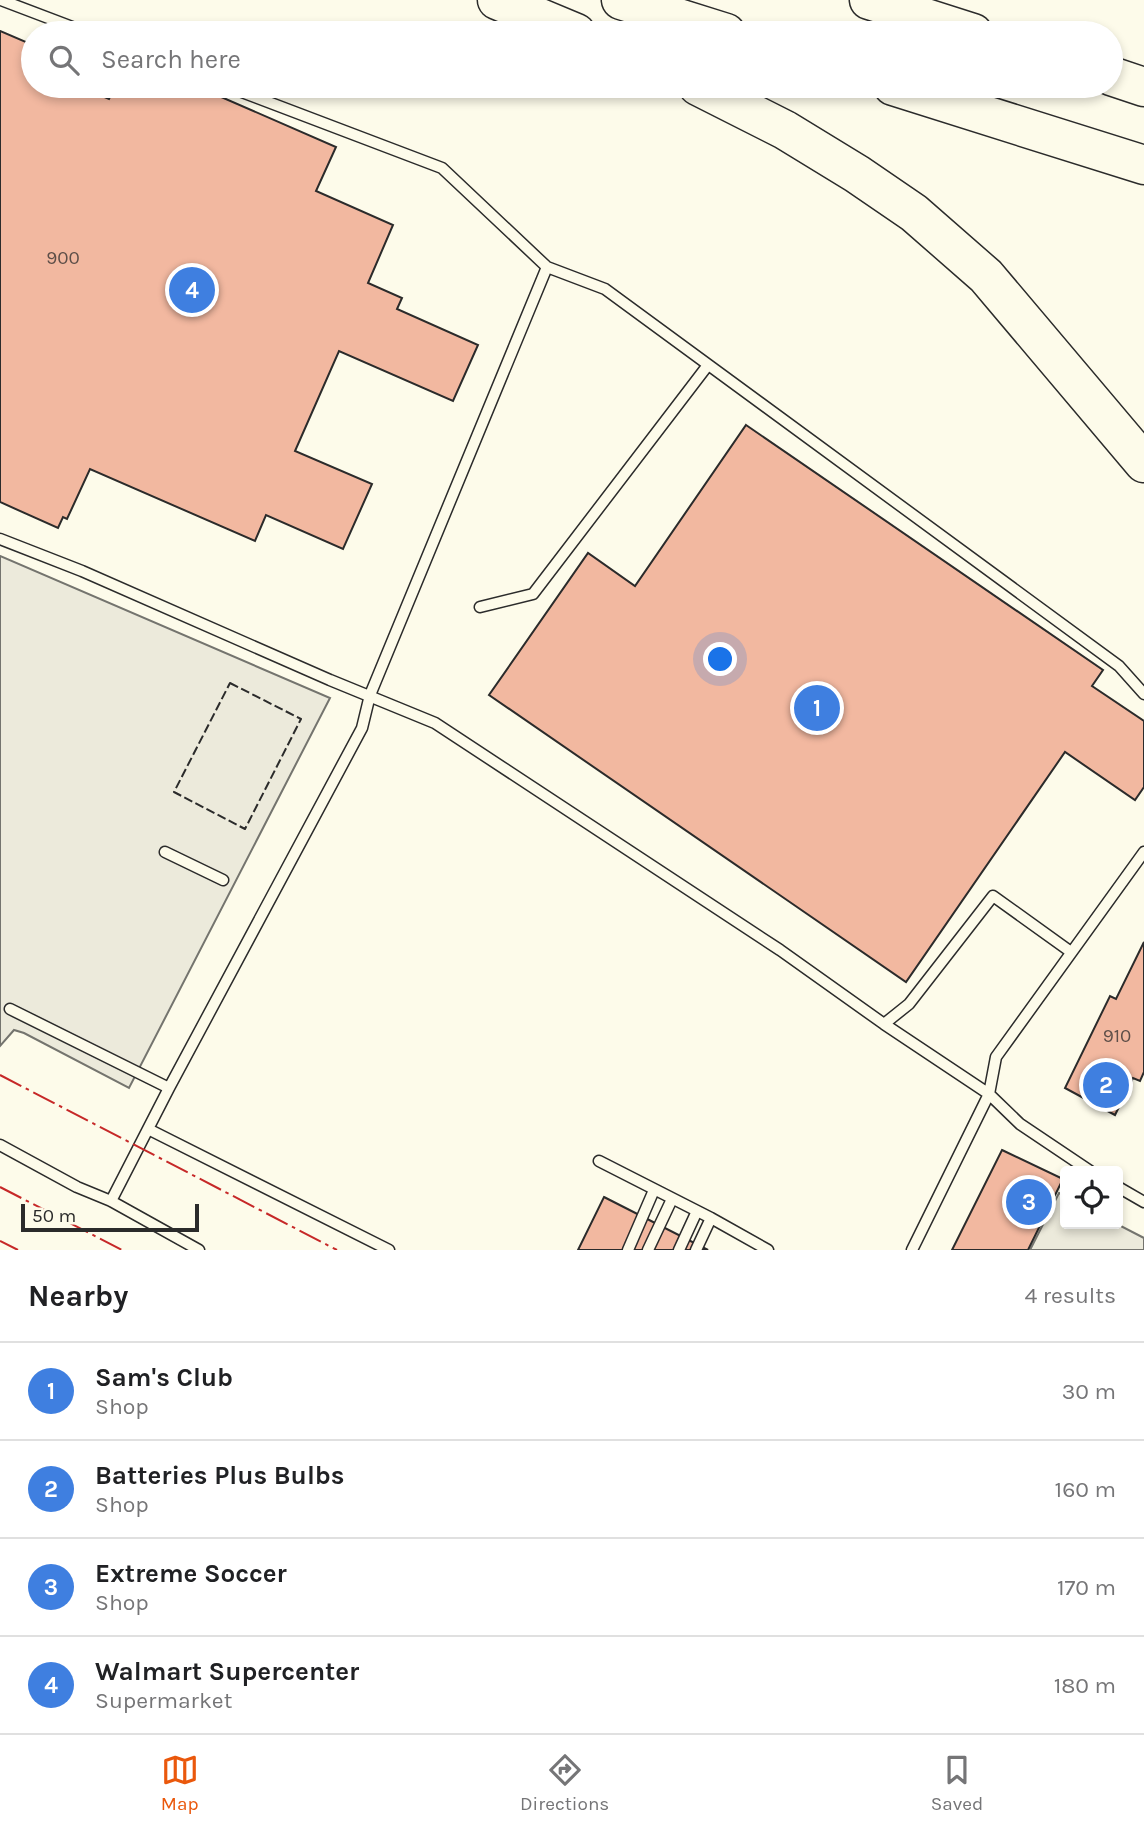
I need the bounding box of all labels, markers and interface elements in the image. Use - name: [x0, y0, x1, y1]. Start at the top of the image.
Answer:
- search box: [21, 21, 1123, 98]
- icon: search: [45, 41, 83, 79]
- text: Search here: [101, 44, 241, 75]
- house number: 900: [46, 247, 80, 269]
- pin: 4: [169, 264, 215, 316]
- your location: [703, 642, 737, 676]
- pin: 1: [794, 682, 840, 734]
- house number: 910: [1103, 1025, 1131, 1047]
- pin: 2: [1083, 1059, 1129, 1111]
- map controls: [1060, 1166, 1123, 1229]
- button: locate: [1060, 1166, 1123, 1229]
- pin: 3: [1006, 1176, 1052, 1228]
- scale bar: [21, 1201, 200, 1233]
- text: 50 m: [32, 1205, 76, 1227]
- text: Nearby: [28, 1278, 128, 1314]
- text: 4 results: [1024, 1282, 1116, 1309]
- text: Sam's Club: [95, 1362, 233, 1393]
- text: 1: [47, 1378, 55, 1405]
- text: 30 m: [1062, 1378, 1116, 1405]
- text: Shop: [95, 1393, 149, 1420]
- text: Batteries Plus Bulbs: [95, 1460, 345, 1491]
- text: 2: [44, 1476, 58, 1503]
- text: 160 m: [1055, 1476, 1116, 1503]
- text: Shop: [95, 1491, 149, 1518]
- text: Extreme Soccer: [95, 1558, 287, 1589]
- text: 3: [44, 1574, 58, 1601]
- text: 170 m: [1057, 1574, 1116, 1601]
- text: Shop: [95, 1589, 149, 1616]
- text: Walmart Supercenter: [95, 1656, 359, 1687]
- text: 4: [44, 1672, 58, 1699]
- text: 180 m: [1054, 1672, 1116, 1699]
- text: Supermarket: [95, 1687, 232, 1714]
- tab: Map: [161, 1751, 199, 1815]
- tab: Directions: [520, 1751, 609, 1815]
- tab: Saved: [931, 1751, 983, 1815]

